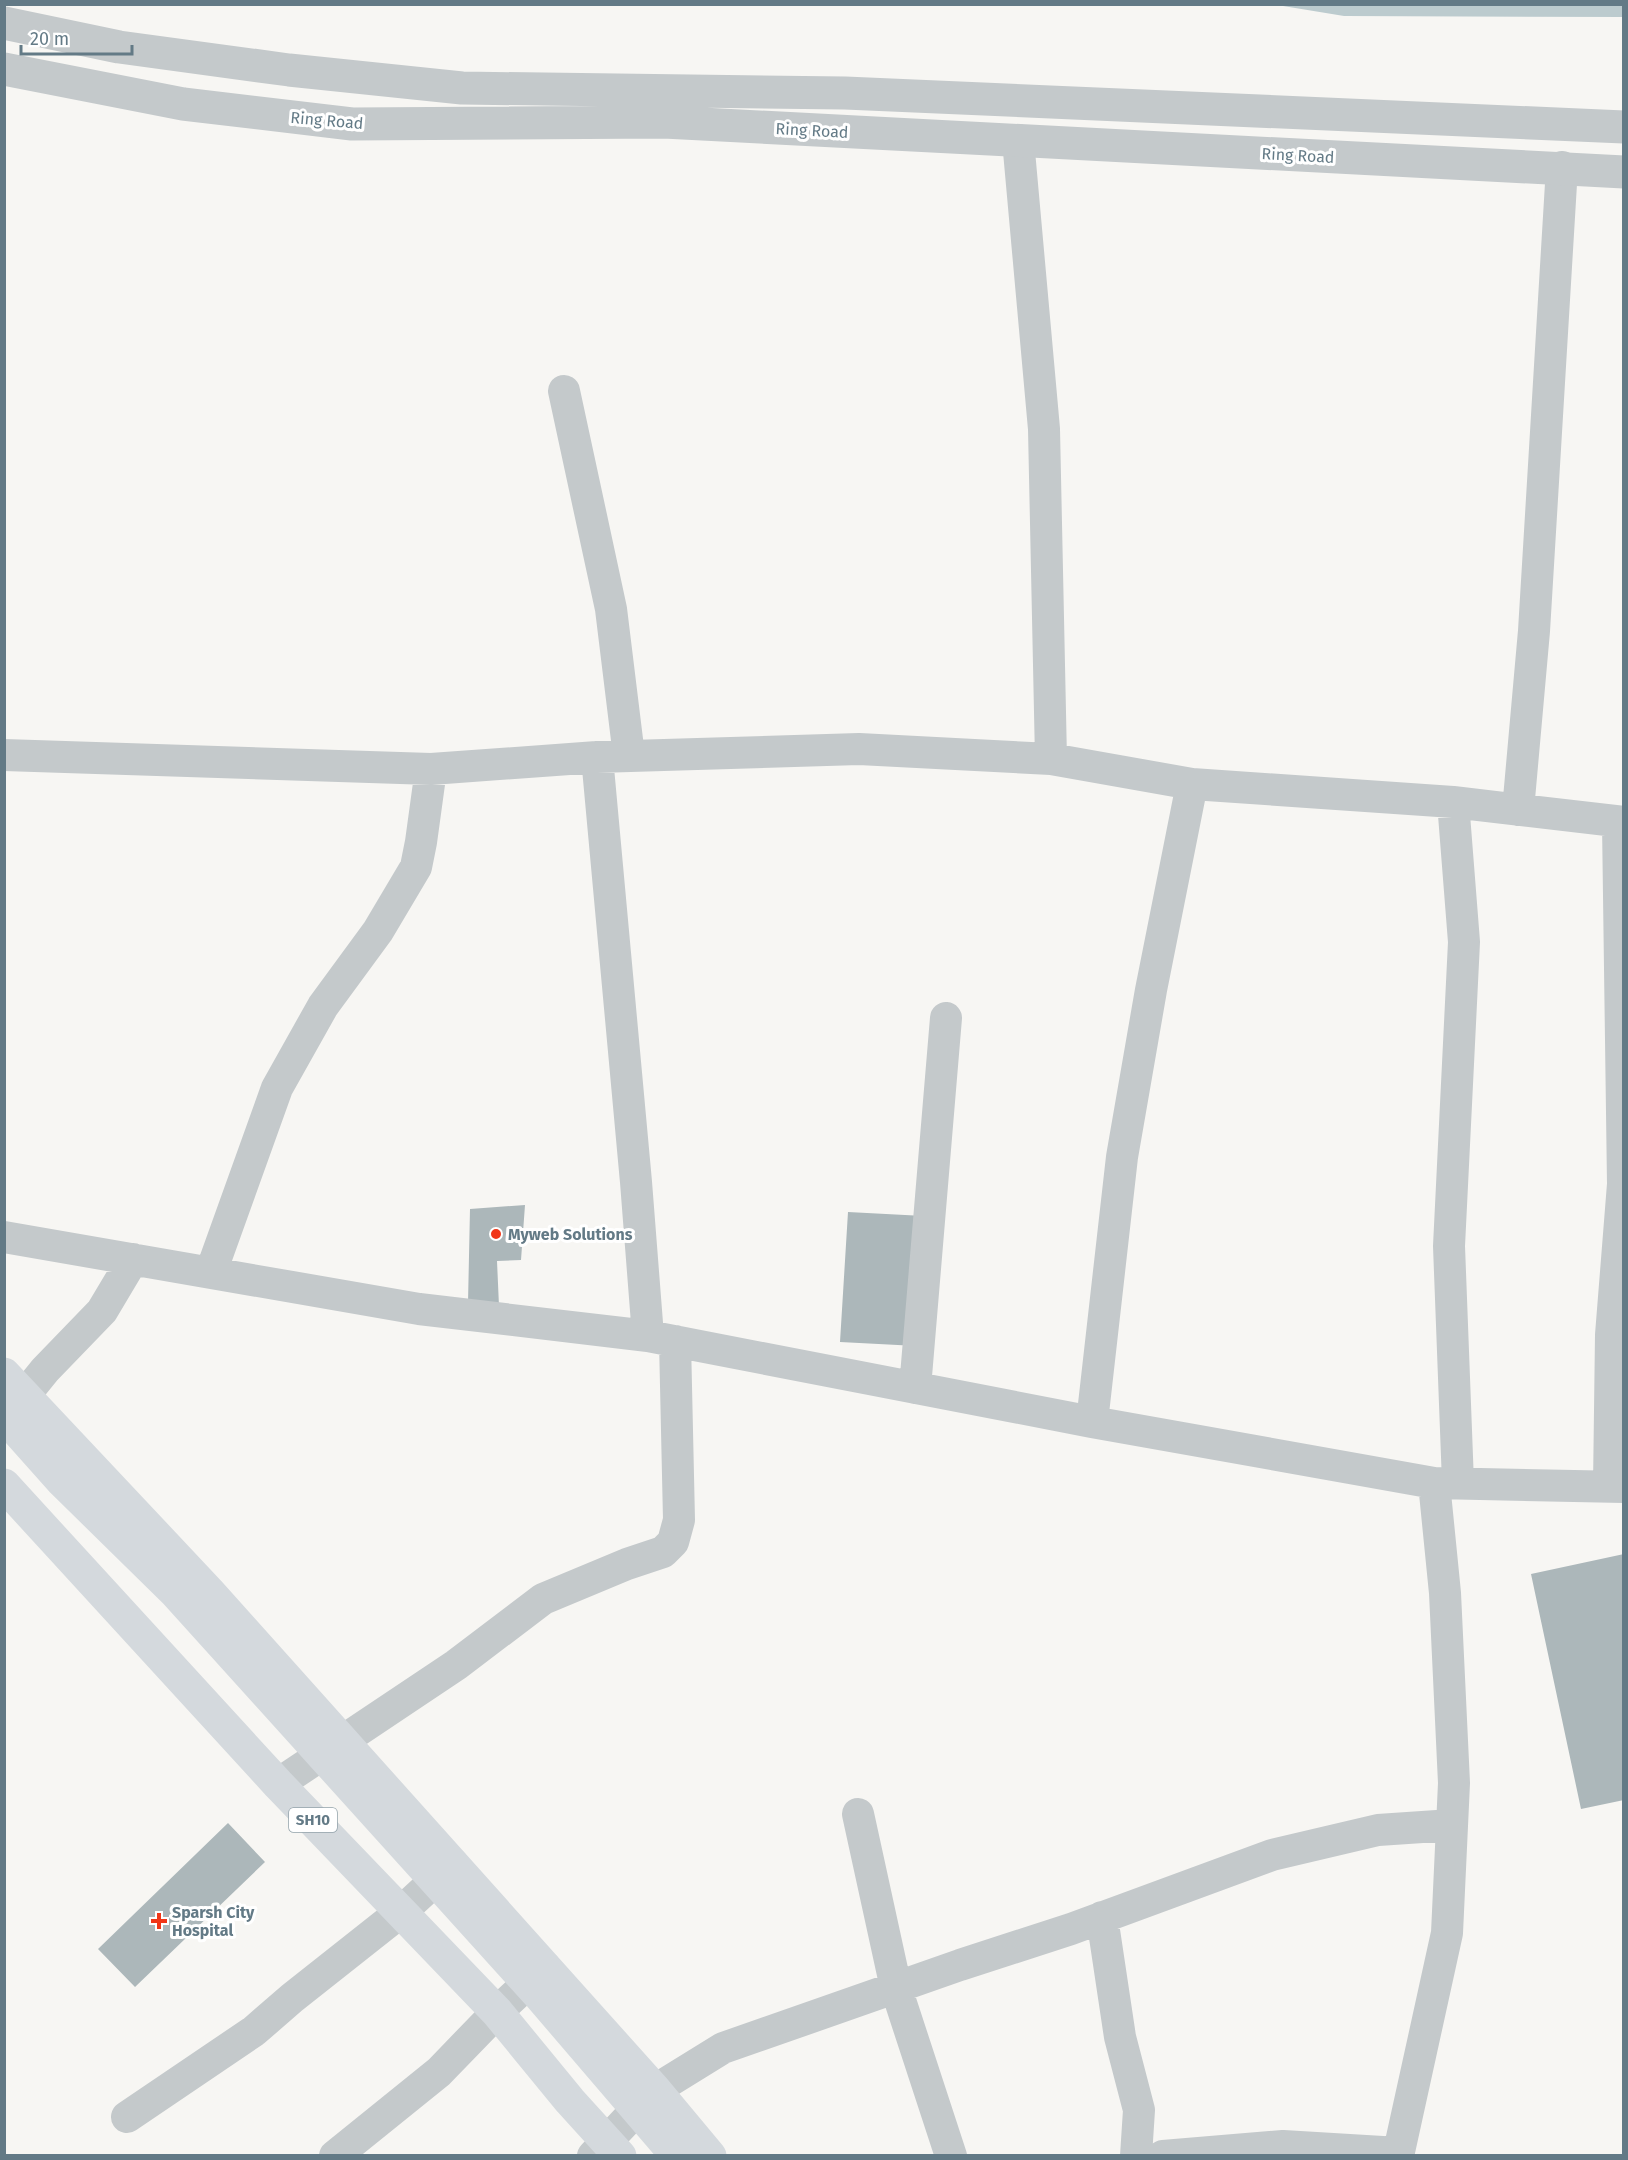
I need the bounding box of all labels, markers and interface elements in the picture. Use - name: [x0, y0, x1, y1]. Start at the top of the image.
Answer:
- scale bar: [21, 18, 132, 56]
- text: 20 m: [30, 28, 69, 50]
- street label: Ring Road: [290, 108, 364, 133]
- street label: Ring Road: [775, 119, 849, 142]
- street label: Ring Road: [1261, 144, 1335, 167]
- place label: Myweb Solutions: [508, 1225, 633, 1244]
- marker: Myweb Solutions: [489, 1227, 503, 1241]
- road number: SH10: [289, 1808, 337, 1832]
- place label: Sparsh City Hospital: [172, 1903, 255, 1940]
- marker: Sparsh City Hospital: [150, 1912, 168, 1930]

